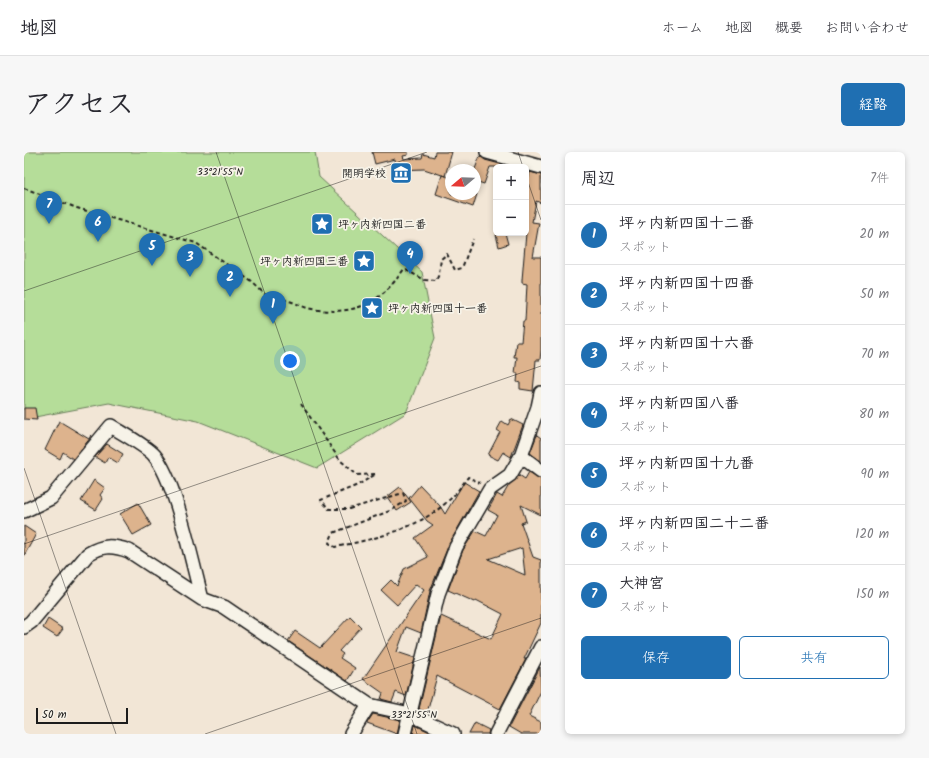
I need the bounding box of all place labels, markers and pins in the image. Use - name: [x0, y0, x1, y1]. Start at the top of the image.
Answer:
- museum icon: 開明学校: [388, 160, 414, 186]
- place label: 開明学校: [342, 165, 386, 183]
- pin: 7: [36, 191, 62, 224]
- pin: 6: [85, 209, 111, 242]
- place icon: 坪ヶ内新四国二番: [309, 211, 335, 237]
- place label: 坪ヶ内新四国二番: [338, 216, 426, 234]
- pin: 5: [139, 233, 165, 266]
- pin: 4: [397, 241, 423, 274]
- pin: 3: [177, 244, 203, 277]
- place icon: 坪ヶ内新四国三番: [351, 248, 377, 274]
- place label: 坪ヶ内新四国三番: [260, 253, 348, 271]
- pin: 2: [217, 264, 243, 297]
- pin: 1: [260, 291, 286, 324]
- place icon: 坪ヶ内新四国十一番: [359, 295, 385, 321]
- place label: 坪ヶ内新四国十一番: [388, 300, 487, 318]

